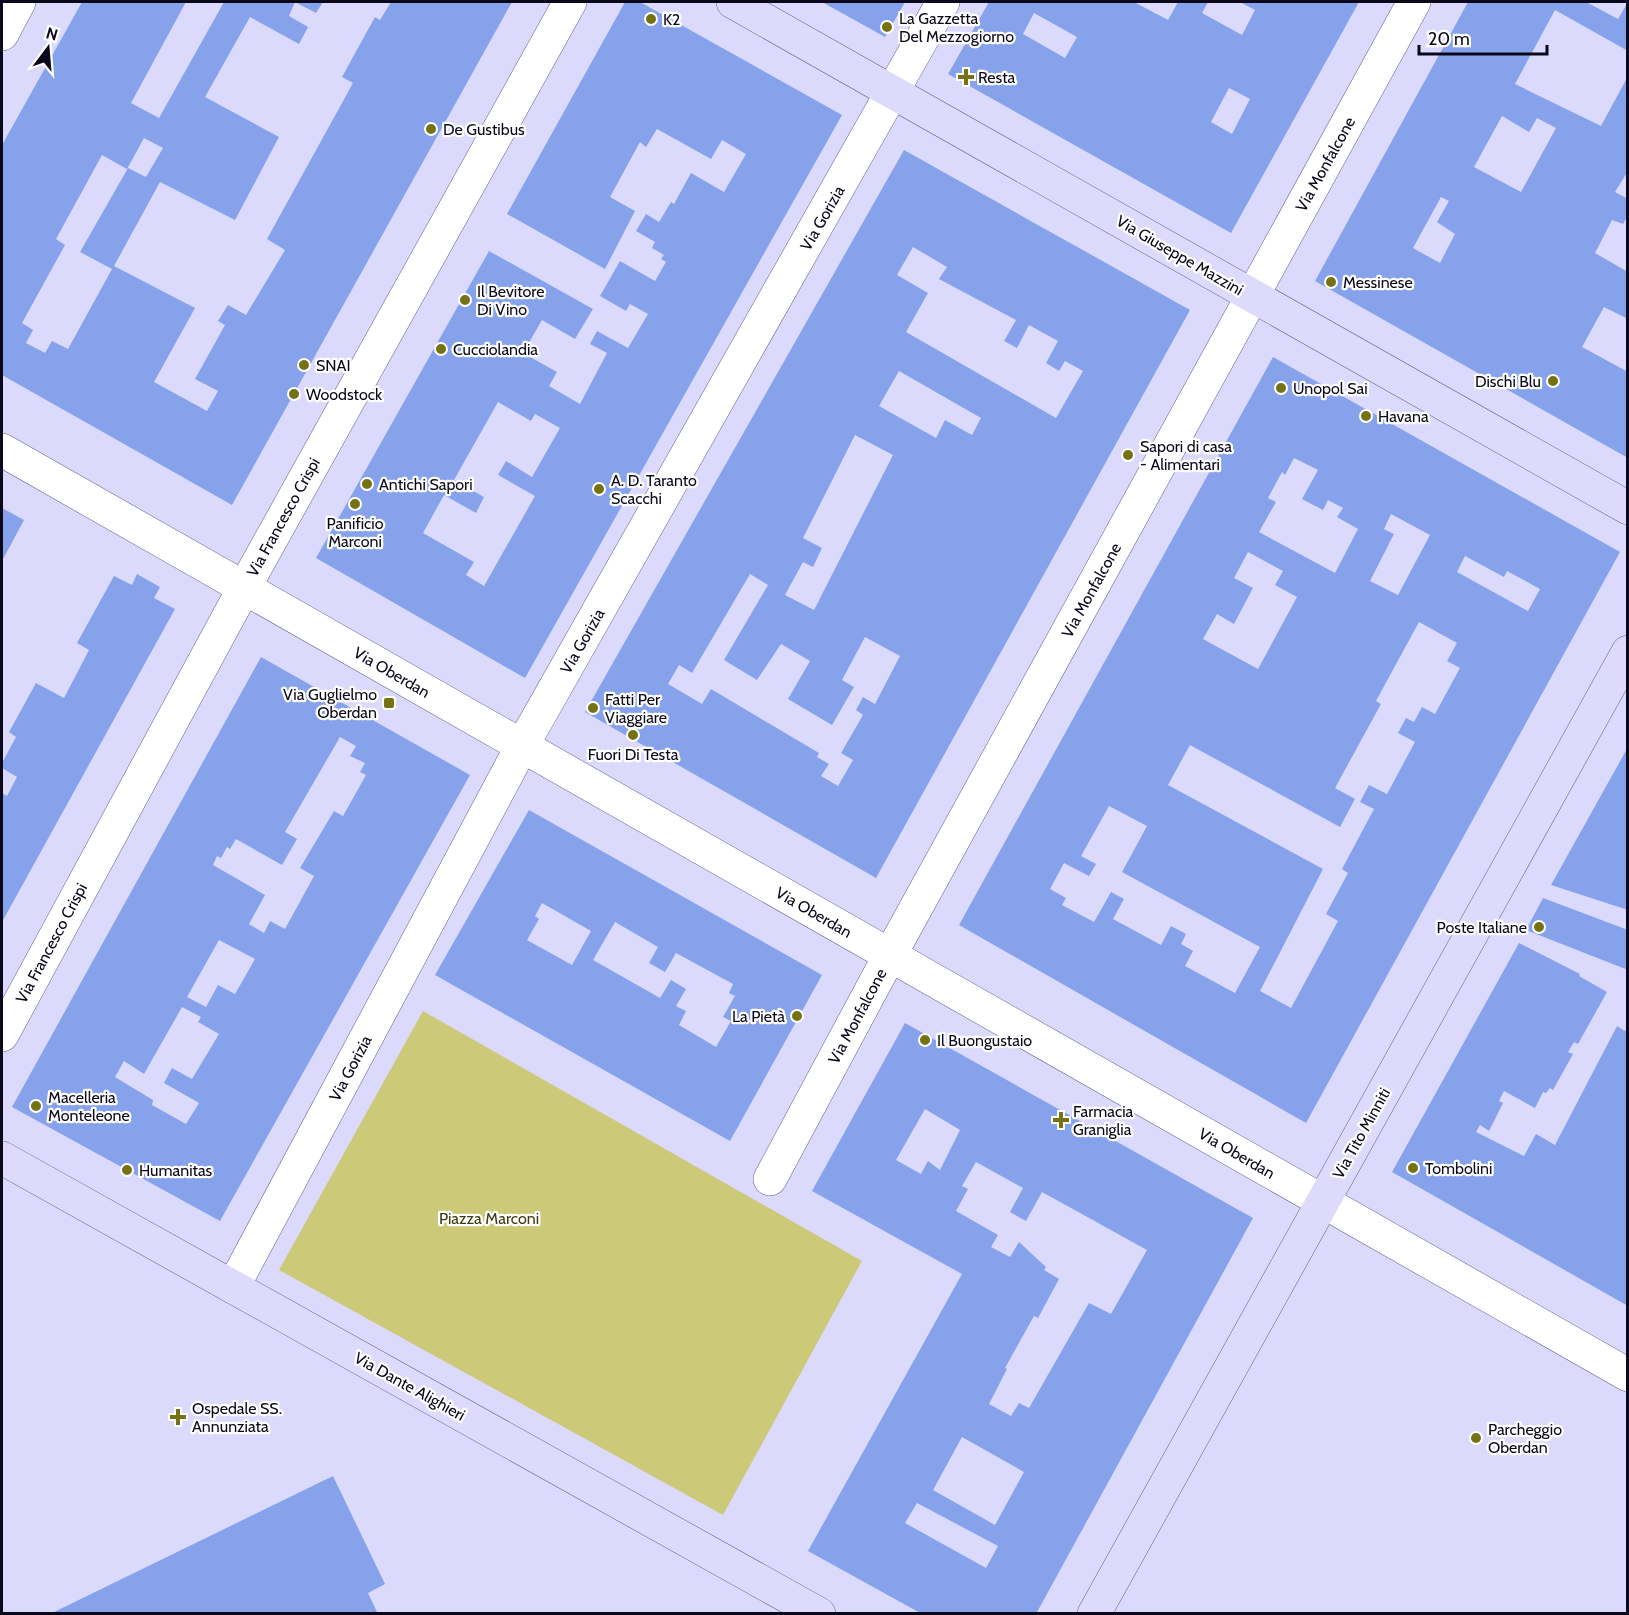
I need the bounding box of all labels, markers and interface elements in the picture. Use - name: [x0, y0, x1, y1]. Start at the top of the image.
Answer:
- place label: La Gazzetta Del Mezzogiorno: [899, 9, 1014, 46]
- place label: K2: [663, 10, 680, 29]
- marker: K2: [644, 12, 658, 26]
- north arrow: [18, 18, 78, 78]
- scale bar: [1419, 18, 1546, 56]
- marker: La Gazzetta Del Mezzogiorno: [880, 20, 894, 34]
- text: N: [44, 23, 60, 45]
- text: 20 m: [1428, 28, 1470, 50]
- place label: Resta: [978, 68, 1016, 87]
- marker: Resta: [959, 70, 973, 84]
- street label: Via Monfalcone: [1292, 114, 1359, 215]
- place label: De Gustibus: [443, 120, 525, 139]
- marker: De Gustibus: [424, 122, 438, 136]
- street label: Via Gorizia: [796, 182, 849, 254]
- street label: Via Giuseppe Mazzini: [1113, 211, 1247, 300]
- place label: Messinese: [1343, 273, 1413, 292]
- marker: Messinese: [1324, 275, 1338, 289]
- place label: Il Bevitore Di Vino: [477, 282, 544, 319]
- marker: Il Bevitore Di Vino: [458, 293, 472, 307]
- place label: Cucciolandia: [453, 340, 538, 359]
- marker: Cucciolandia: [434, 342, 448, 356]
- place label: SNAI: [316, 356, 351, 375]
- marker: SNAI: [297, 358, 311, 372]
- place label: Dischi Blu: [1475, 372, 1541, 391]
- marker: Dischi Blu: [1546, 374, 1560, 388]
- place label: Unopol Sai: [1293, 379, 1368, 398]
- marker: Unopol Sai: [1274, 381, 1288, 395]
- place label: Woodstock: [306, 385, 383, 404]
- marker: Woodstock: [287, 387, 301, 401]
- place label: Havana: [1378, 407, 1429, 426]
- marker: Havana: [1359, 409, 1373, 423]
- place label: Sapori di casa - Alimentari: [1140, 437, 1232, 474]
- marker: Sapori di casa - Alimentari: [1121, 448, 1135, 462]
- street label: Via Francesco Crispi: [243, 454, 324, 580]
- place label: A. D. Taranto Scacchi: [611, 471, 697, 508]
- place label: Antichi Sapori: [379, 475, 473, 494]
- marker: Antichi Sapori: [360, 477, 374, 491]
- marker: A. D. Taranto Scacchi: [592, 482, 606, 496]
- marker: Panificio Marconi: [348, 497, 362, 511]
- place label: Panificio Marconi: [326, 514, 384, 551]
- street label: Via Monfalcone: [1058, 540, 1125, 641]
- street label: Via Gorizia: [556, 605, 609, 677]
- street label: Via Oberdan: [350, 643, 433, 702]
- place label: Via Guglielmo Oberdan: [283, 685, 377, 722]
- place label: Fatti Per Viaggiare: [605, 690, 667, 727]
- marker: Via Guglielmo Oberdan: [382, 696, 396, 710]
- marker: Fatti Per Viaggiare: [586, 701, 600, 715]
- marker: Fuori Di Testa: [626, 728, 640, 742]
- place label: Fuori Di Testa: [588, 745, 679, 764]
- street label: Via Francesco Crispi: [12, 880, 91, 1006]
- street label: Via Oberdan: [772, 883, 855, 942]
- place label: Poste Italiane: [1437, 918, 1527, 937]
- marker: Poste Italiane: [1532, 920, 1546, 934]
- street label: Via Monfalcone: [824, 965, 891, 1067]
- place label: La Pietà: [732, 1007, 785, 1026]
- marker: La Pietà: [790, 1009, 804, 1023]
- place label: Il Buongustaio: [937, 1031, 1032, 1050]
- street label: Via Gorizia: [325, 1032, 376, 1104]
- marker: Il Buongustaio: [918, 1033, 932, 1047]
- street label: Via Tito Minniti: [1329, 1084, 1394, 1182]
- place label: Macelleria Monteleone: [48, 1088, 130, 1125]
- marker: Macelleria Monteleone: [29, 1099, 43, 1113]
- place label: Farmacia Graniglia: [1073, 1102, 1134, 1139]
- marker: Farmacia Graniglia: [1054, 1113, 1068, 1127]
- street label: Via Oberdan: [1195, 1124, 1278, 1183]
- place label: Tombolini: [1425, 1159, 1492, 1178]
- place label: Humanitas: [139, 1161, 213, 1180]
- marker: Tombolini: [1406, 1161, 1420, 1175]
- marker: Humanitas: [120, 1163, 134, 1177]
- park label: Piazza Marconi: [439, 1209, 539, 1228]
- street label: Via Dante Alighieri: [351, 1348, 469, 1425]
- place label: Ospedale SS. Annunziata: [192, 1399, 282, 1436]
- marker: Ospedale SS. Annunziata: [169, 1408, 187, 1426]
- place label: Parcheggio Oberdan: [1488, 1420, 1562, 1457]
- marker: Parcheggio Oberdan: [1469, 1431, 1483, 1445]

